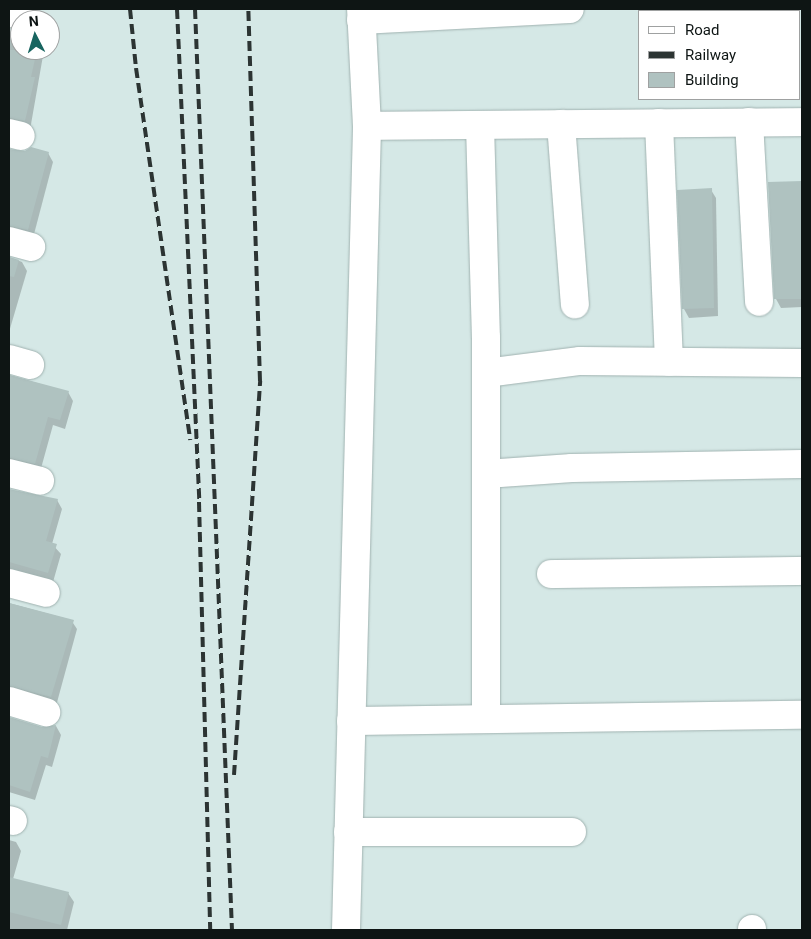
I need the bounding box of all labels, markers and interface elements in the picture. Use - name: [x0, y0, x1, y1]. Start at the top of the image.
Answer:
- north arrow: [10, 10, 60, 60]
- legend: [638, 10, 801, 100]
- text: N: [28, 13, 39, 29]
- text: Road: [685, 21, 719, 39]
- text: Railway: [685, 46, 736, 64]
- text: Building: [685, 71, 739, 89]

